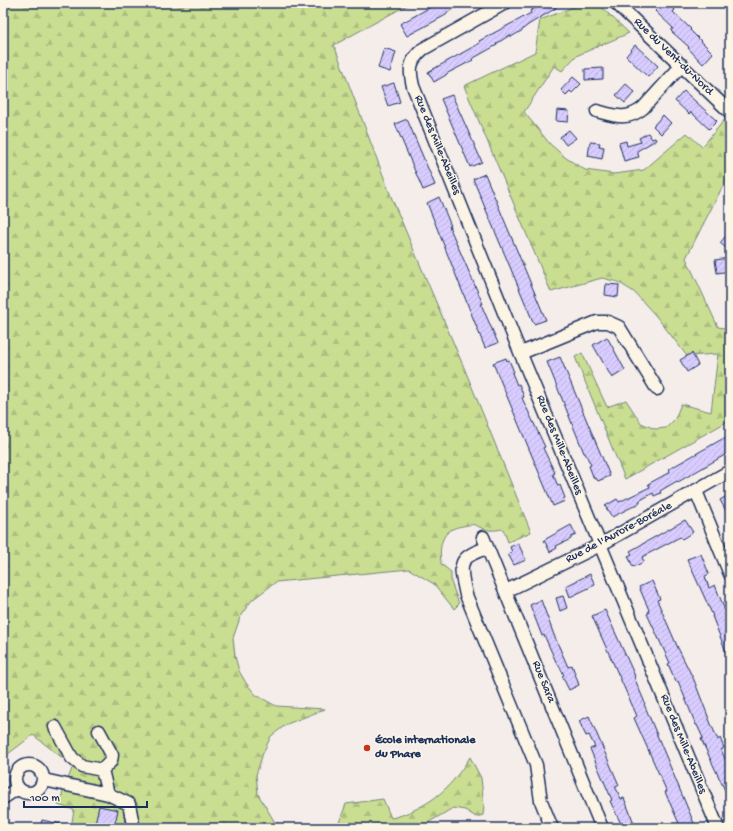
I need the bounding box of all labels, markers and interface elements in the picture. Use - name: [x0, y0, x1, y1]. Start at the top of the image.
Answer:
- street label: Rue du Vent-du-Nord: [630, 15, 716, 99]
- street label: Rue des Mille-Abeilles: [411, 93, 464, 197]
- street label: Rue des Mille-Abeilles: [533, 393, 586, 497]
- street label: Rue de l'Aurore-Boréale: [563, 499, 675, 567]
- street label: Rue Sara: [528, 659, 558, 705]
- street label: Rue des Mille-Abeilles: [657, 692, 710, 796]
- place label: École internationale du Phare: [374, 734, 476, 762]
- marker: École internationale du Phare: [362, 743, 372, 753]
- scale bar: [24, 783, 147, 809]
- text: 100 m: [29, 792, 60, 806]

